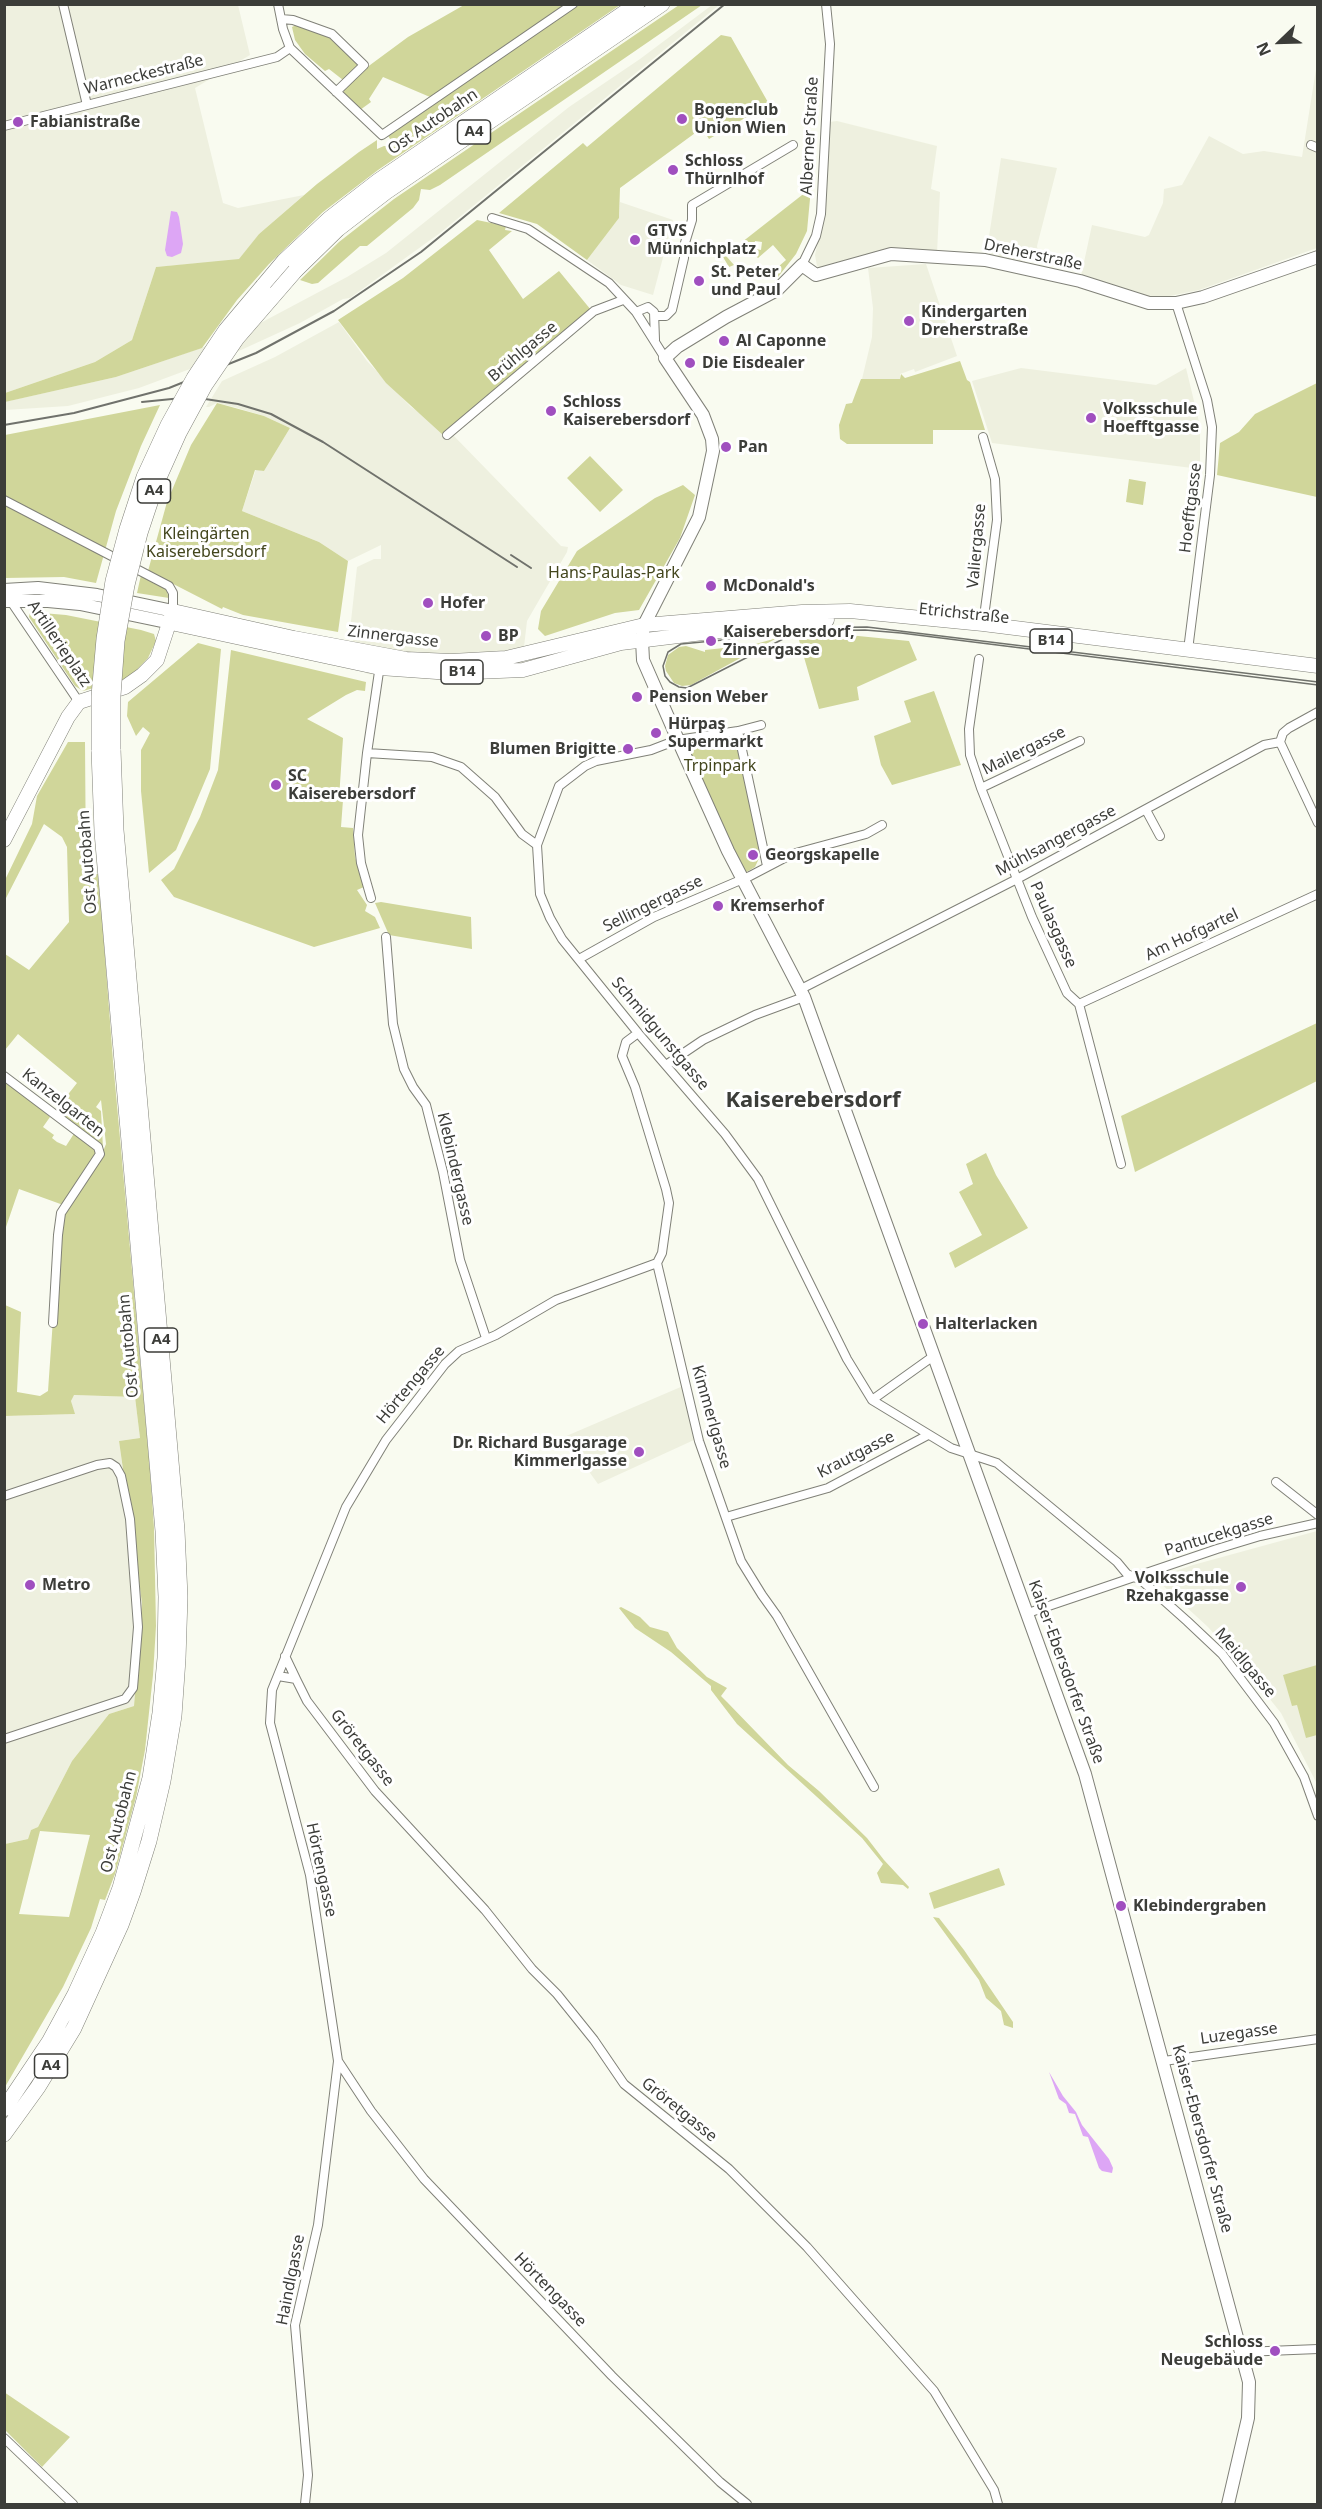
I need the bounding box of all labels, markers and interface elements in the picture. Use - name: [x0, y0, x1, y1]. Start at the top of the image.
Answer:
- north arrow: [1250, 12, 1310, 72]
- text: N: [1251, 39, 1276, 59]
- street label: Warneckestraße: [82, 51, 206, 99]
- street label: Alberner Straße: [797, 76, 823, 196]
- street label: Ost Autobahn: [384, 85, 482, 159]
- place label: Bogenclub Union Wien: [694, 100, 786, 138]
- place label: Fabianistraße: [30, 112, 140, 132]
- marker: Bogenclub Union Wien: [675, 112, 689, 126]
- marker: Fabianistraße: [11, 115, 25, 129]
- road number: A4: [458, 120, 490, 144]
- place label: Schloss Thürnlhof: [685, 151, 764, 189]
- marker: Schloss Thürnlhof: [666, 163, 680, 177]
- place label: GTVS Münnichplatz: [647, 221, 756, 259]
- marker: GTVS Münnichplatz: [628, 233, 642, 247]
- street label: Dreherstraße: [982, 235, 1084, 275]
- place label: St. Peter und Paul: [711, 262, 781, 300]
- marker: St. Peter und Paul: [692, 274, 706, 288]
- place label: Kindergarten Dreherstraße: [921, 302, 1028, 340]
- marker: Kindergarten Dreherstraße: [902, 314, 916, 328]
- street label: Brühlgasse: [485, 318, 561, 386]
- place label: Al Caponne: [736, 331, 826, 351]
- marker: Al Caponne: [717, 334, 731, 348]
- place label: Die Eisdealer: [702, 353, 805, 373]
- marker: Die Eisdealer: [683, 356, 697, 370]
- place label: Schloss Kaiserebersdorf: [563, 392, 690, 430]
- place label: Volksschule Hoefftgasse: [1103, 399, 1199, 437]
- marker: Schloss Kaiserebersdorf: [544, 404, 558, 418]
- marker: Volksschule Hoefftgasse: [1084, 411, 1098, 425]
- place label: Pan: [738, 437, 768, 457]
- marker: Pan: [719, 440, 733, 454]
- street label: Hoefftgasse: [1176, 462, 1206, 554]
- road number: A4: [138, 479, 170, 503]
- street label: Valiergasse: [964, 503, 990, 589]
- park label: Kleingärten Kaiserebersdorf: [146, 524, 266, 562]
- park label: Hans-Paulas-Park: [548, 563, 680, 583]
- place label: McDonald's: [723, 576, 815, 596]
- marker: McDonald's: [704, 579, 718, 593]
- place label: Hofer: [440, 593, 485, 613]
- marker: Hofer: [421, 596, 435, 610]
- street label: Artillerieplatz: [23, 597, 95, 691]
- street label: Etrichstraße: [918, 600, 1010, 628]
- street label: Zinnergasse: [346, 622, 440, 652]
- place label: Kaiserebersdorf, Zinnergasse: [723, 622, 855, 660]
- place label: BP: [498, 626, 519, 646]
- marker: BP: [479, 629, 493, 643]
- road number: B14: [1030, 629, 1072, 653]
- marker: Kaiserebersdorf, Zinnergasse: [704, 634, 718, 648]
- road number: B14: [441, 660, 483, 684]
- place label: Pension Weber: [649, 687, 768, 707]
- marker: Pension Weber: [630, 690, 644, 704]
- place label: Hürpaş Supermarkt: [668, 714, 763, 752]
- street label: Mailergasse: [979, 723, 1069, 779]
- marker: Hürpaş Supermarkt: [649, 726, 663, 740]
- place label: Blumen Brigitte: [490, 739, 616, 759]
- marker: Blumen Brigitte: [621, 742, 635, 756]
- park label: Trpinpark: [684, 756, 756, 776]
- place label: SC Kaiserebersdorf: [288, 766, 415, 804]
- marker: SC Kaiserebersdorf: [269, 778, 283, 792]
- street label: Mühlsangergasse: [993, 801, 1119, 881]
- street label: Ost Autobahn: [75, 809, 101, 915]
- place label: Georgskapelle: [765, 845, 880, 865]
- marker: Georgskapelle: [746, 848, 760, 862]
- street label: Sellingergasse: [600, 872, 706, 936]
- street label: Paulasgasse: [1025, 879, 1081, 971]
- place label: Kremserhof: [730, 896, 824, 916]
- marker: Kremserhof: [711, 899, 725, 913]
- street label: Am Hofgartel: [1142, 905, 1242, 965]
- street label: Schmidgunstgasse: [607, 974, 713, 1094]
- street label: Kanzelgarten: [18, 1065, 108, 1141]
- district label: Kaiserebersdorf: [726, 1088, 900, 1114]
- street label: Klebindergasse: [433, 1111, 477, 1227]
- street label: Ost Autobahn: [115, 1293, 143, 1399]
- place label: Halterlacken: [935, 1314, 1038, 1334]
- marker: Halterlacken: [916, 1317, 930, 1331]
- road number: A4: [144, 1328, 178, 1352]
- street label: Hörtengasse: [373, 1342, 449, 1428]
- street label: Kimmerlgasse: [687, 1363, 735, 1471]
- street label: Krautgasse: [814, 1427, 898, 1483]
- place label: Dr. Richard Busgarage Kimmerlgasse: [453, 1433, 627, 1471]
- marker: Dr. Richard Busgarage Kimmerlgasse: [632, 1445, 646, 1459]
- street label: Pantucekgasse: [1162, 1509, 1276, 1561]
- place label: Volksschule Rzehakgasse: [1126, 1568, 1229, 1606]
- place label: Metro: [42, 1575, 90, 1595]
- marker: Metro: [23, 1578, 37, 1592]
- street label: Kaiser-Ebersdorfer Straße: [1024, 1578, 1108, 1766]
- marker: Volksschule Rzehakgasse: [1234, 1580, 1248, 1594]
- street label: Meidlgasse: [1210, 1624, 1280, 1702]
- street label: Gröretgasse: [326, 1706, 398, 1790]
- street label: Ost Autobahn: [97, 1769, 141, 1875]
- street label: Hörtengasse: [302, 1821, 340, 1919]
- place label: Klebindergraben: [1133, 1896, 1266, 1916]
- marker: Klebindergraben: [1114, 1899, 1128, 1913]
- street label: Luzegasse: [1199, 2019, 1279, 2049]
- street label: Kaiser-Ebersdorfer Straße: [1168, 2043, 1236, 2235]
- road number: A4: [34, 2054, 68, 2078]
- street label: Gröretgasse: [637, 2074, 721, 2146]
- street label: Haindlgasse: [273, 2233, 309, 2327]
- street label: Hörtengasse: [510, 2249, 590, 2331]
- place label: Schloss Neugebäude: [1161, 2332, 1263, 2370]
- marker: Schloss Neugebäude: [1268, 2344, 1282, 2358]

